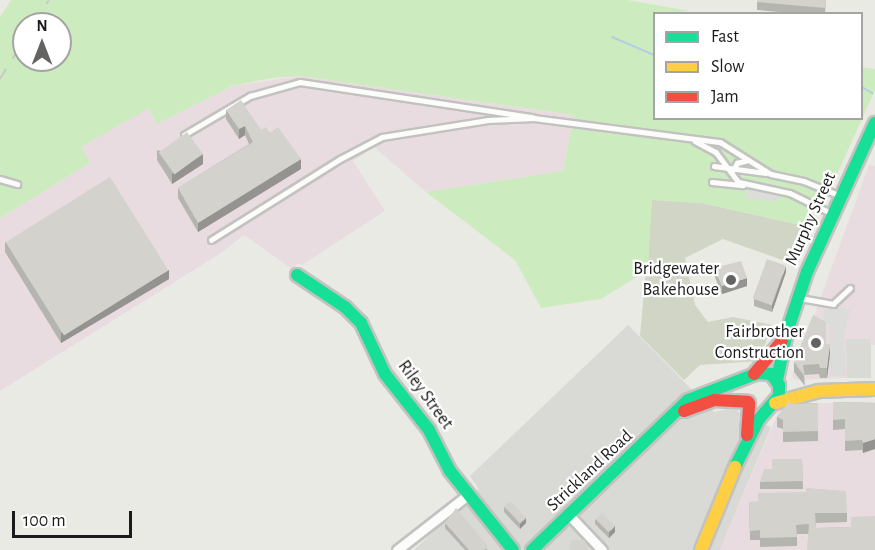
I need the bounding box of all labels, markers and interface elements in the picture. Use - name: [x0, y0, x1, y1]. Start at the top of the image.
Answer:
- north arrow: [12, 12, 72, 72]
- legend: [653, 12, 863, 120]
- text: N: [36, 18, 48, 34]
- text: Fast: [711, 28, 739, 46]
- text: Slow: [711, 58, 744, 76]
- text: Jam: [711, 88, 739, 106]
- street label: Murphy Street: [781, 169, 841, 269]
- place label: Bridgewater Bakehouse: [633, 259, 719, 302]
- marker: Bridgewater Bakehouse: [724, 273, 738, 287]
- place label: Fairbrother Construction: [715, 322, 804, 364]
- marker: Fairbrother Construction: [809, 336, 823, 350]
- street label: Riley Street: [393, 356, 457, 434]
- street label: Strickland Road: [543, 426, 637, 516]
- scale bar: [15, 499, 135, 537]
- text: 100 m: [23, 512, 66, 530]

